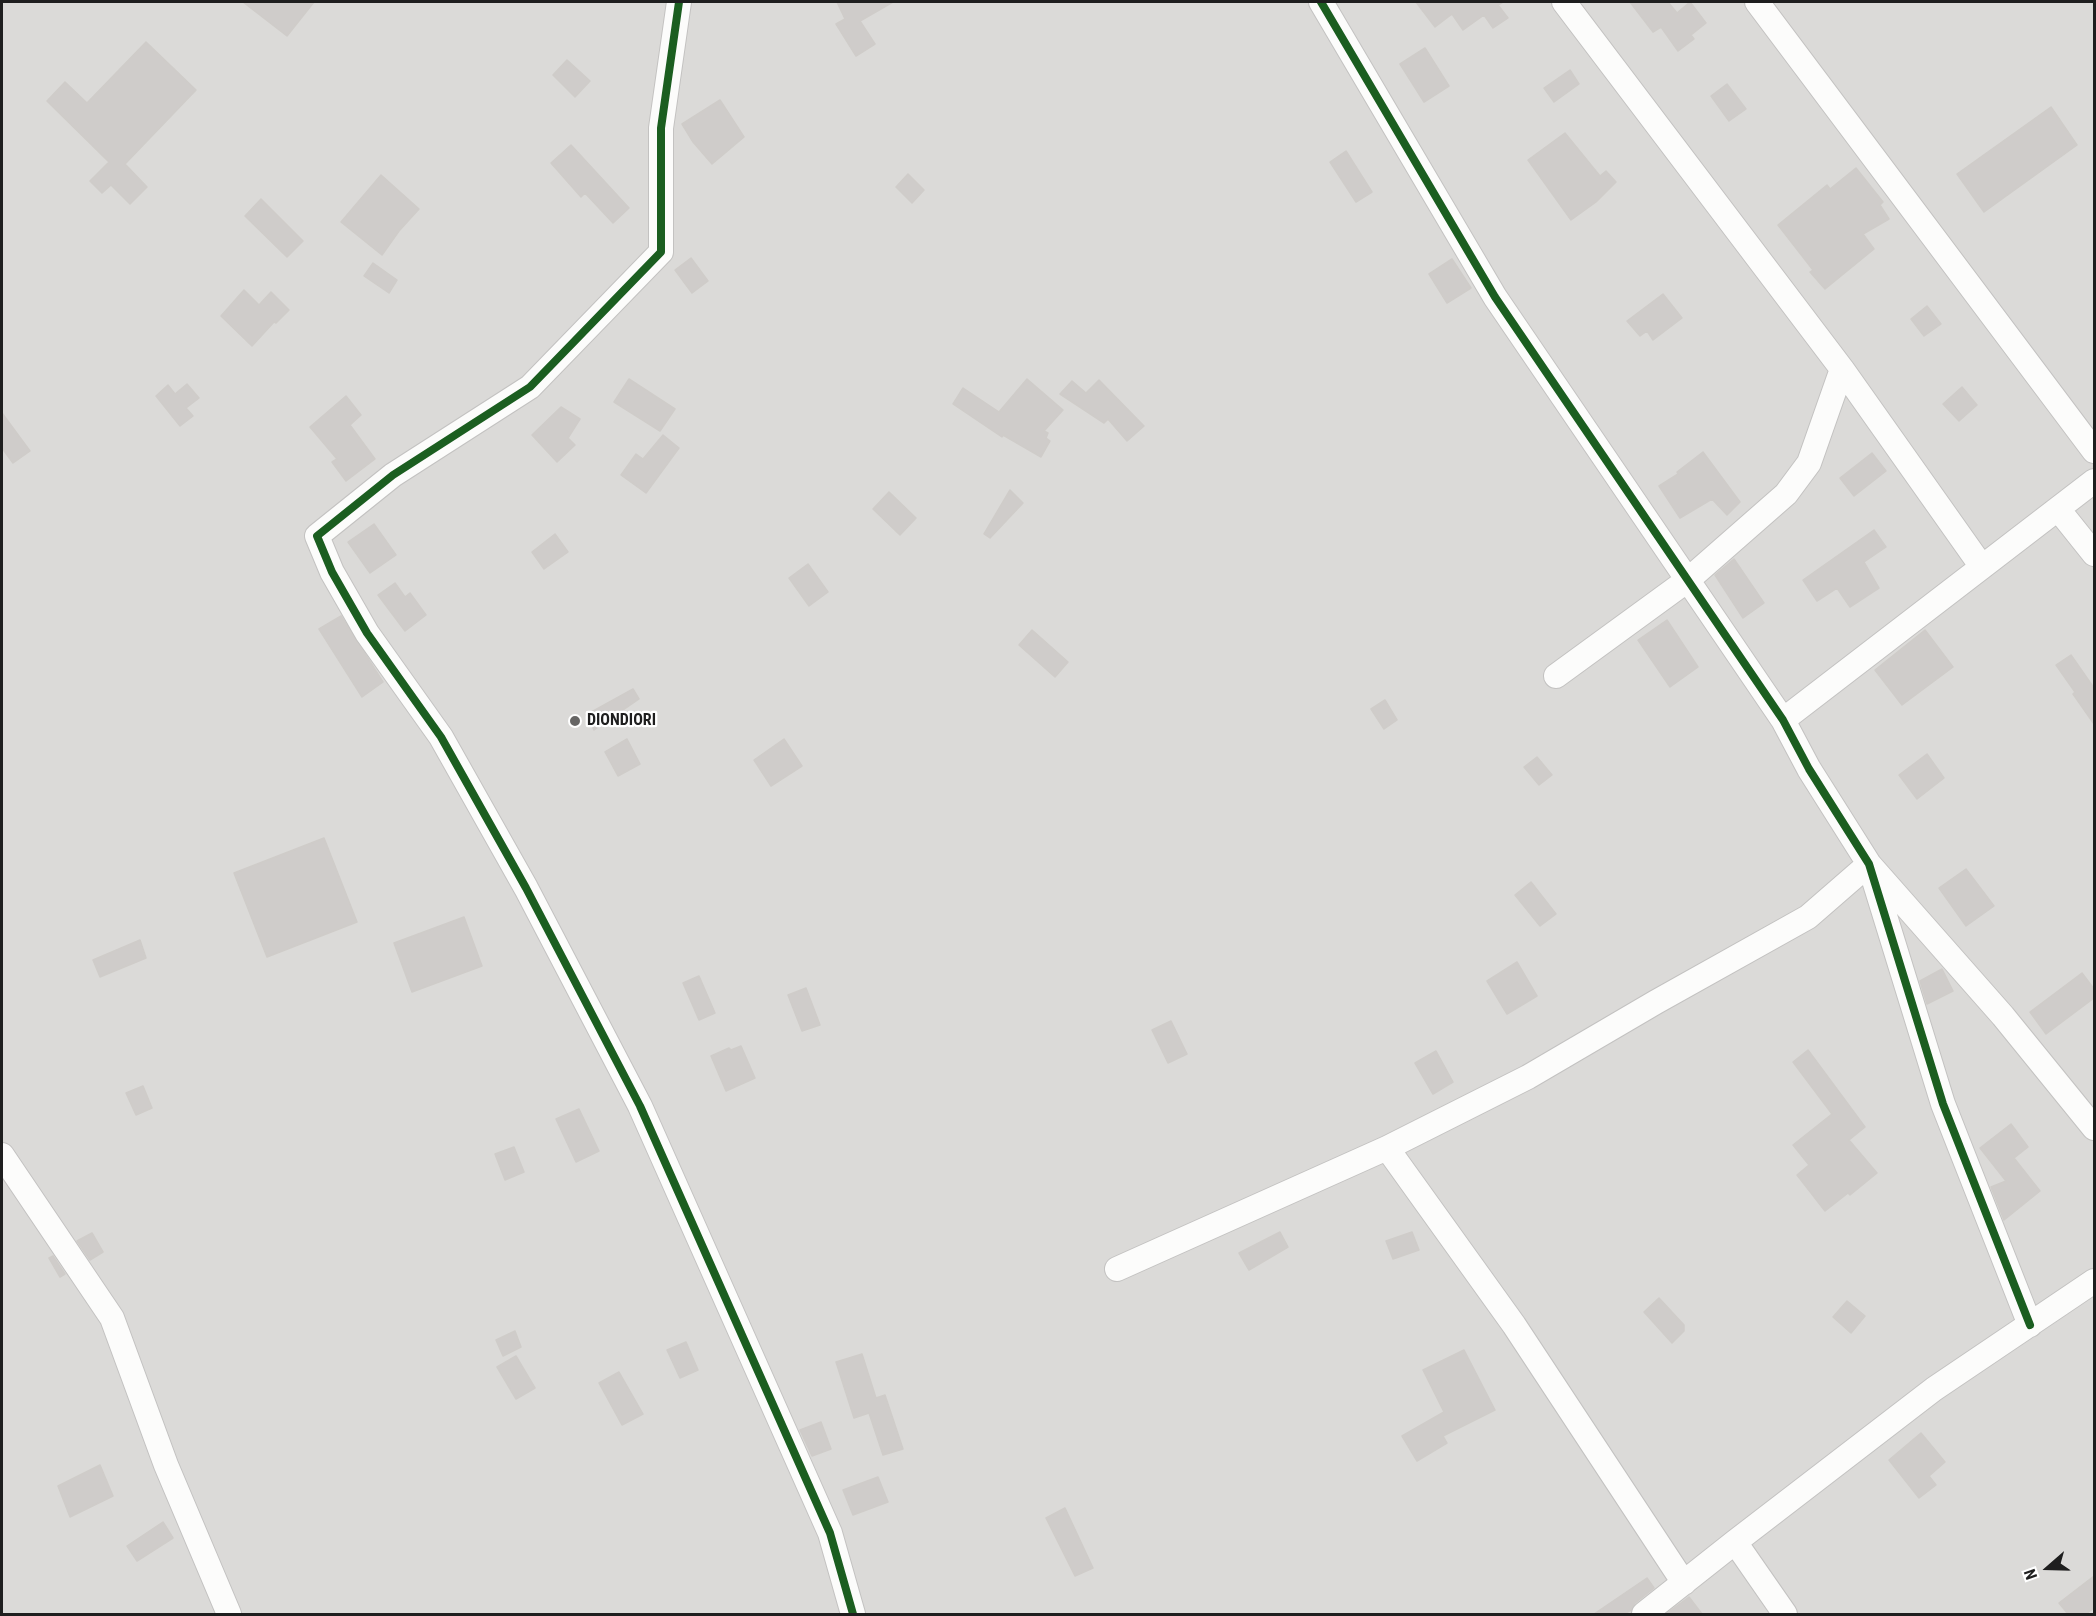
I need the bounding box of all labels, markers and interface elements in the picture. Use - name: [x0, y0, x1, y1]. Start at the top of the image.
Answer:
- place label: DIONDIORI: [587, 711, 656, 731]
- marker: DIONDIORI: [568, 714, 582, 728]
- north arrow: [2018, 1538, 2078, 1598]
- text: N: [2020, 1566, 2041, 1582]

